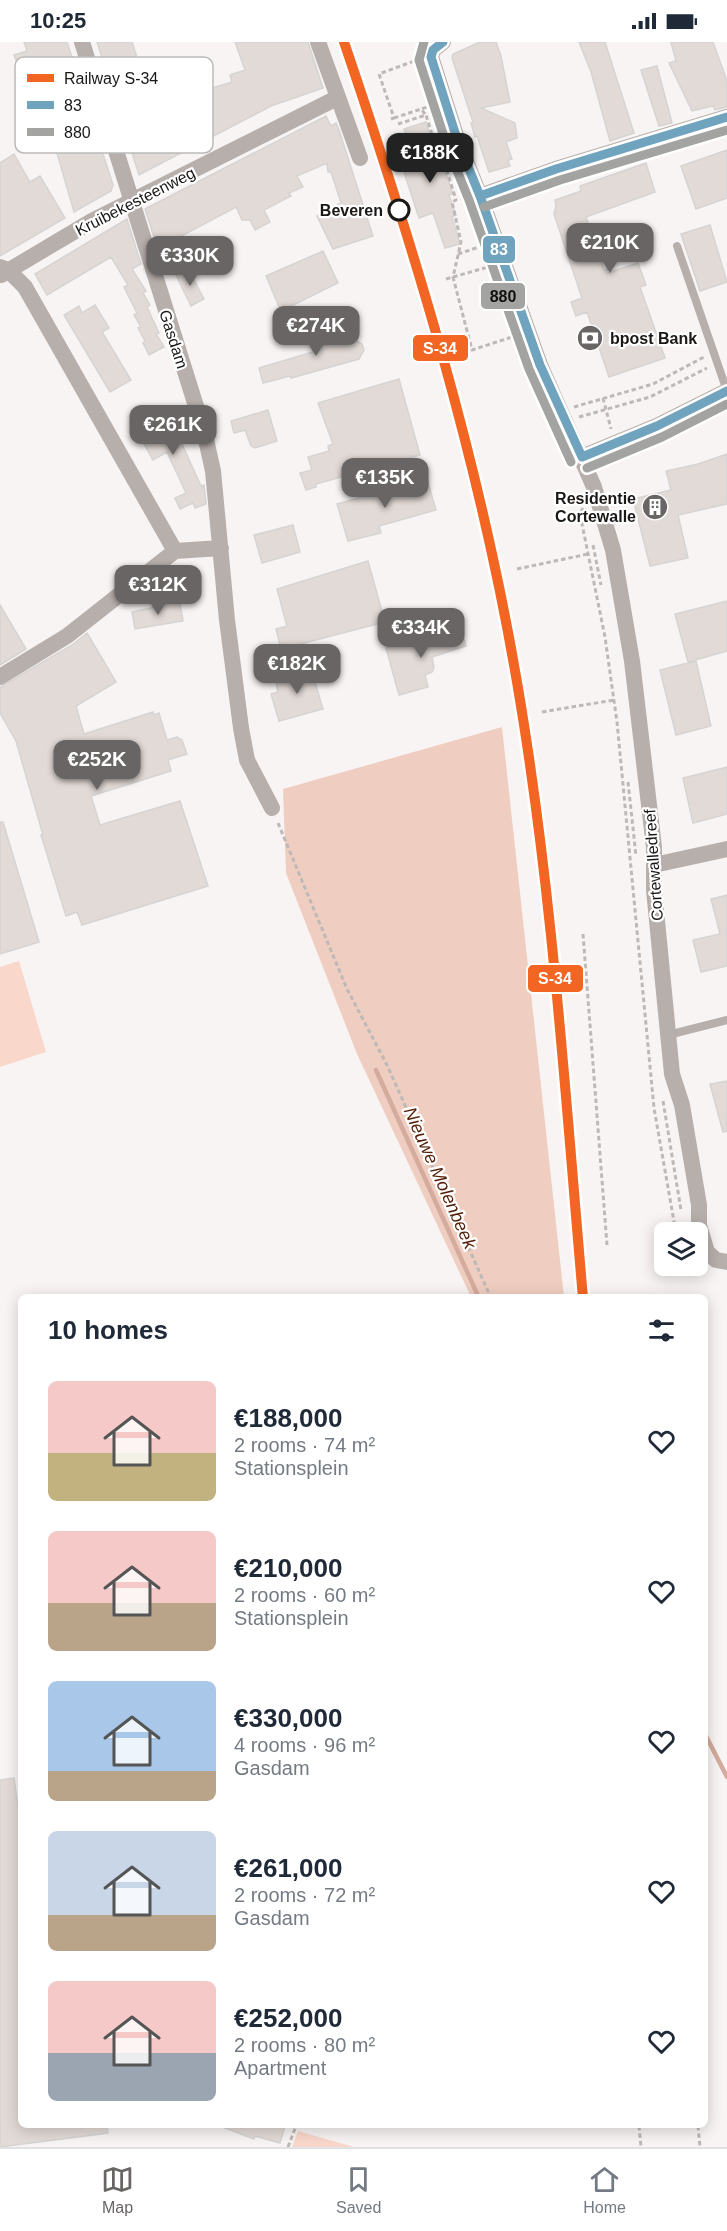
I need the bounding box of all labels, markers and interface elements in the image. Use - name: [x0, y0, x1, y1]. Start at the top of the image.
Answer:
- text: 10:25: [30, 8, 86, 33]
- legend: [15, 57, 213, 153]
- text: Railway S-34: [64, 70, 158, 87]
- text: 83: [64, 97, 82, 114]
- text: 880: [64, 124, 91, 141]
- pin: €188K: [388, 133, 472, 184]
- text: €188K: [401, 141, 459, 163]
- street label: Kruibekesteenweg: [73, 164, 198, 239]
- marker: Beveren: [388, 199, 410, 221]
- place label: Beveren: [320, 202, 383, 219]
- pin: €210K: [568, 223, 652, 274]
- text: €210K: [581, 231, 639, 253]
- line badge: 83: [482, 235, 516, 264]
- pin: €330K: [148, 236, 232, 287]
- text: 83: [490, 241, 508, 258]
- text: €330K: [161, 244, 219, 266]
- line badge: 880: [480, 282, 526, 310]
- text: 880: [490, 288, 516, 305]
- pin: €274K: [274, 306, 358, 357]
- street label: Gasdam: [156, 308, 191, 371]
- text: €274K: [287, 314, 345, 336]
- bank icon: bpost Bank: [575, 323, 605, 353]
- place label: bpost Bank: [610, 330, 697, 347]
- line badge: S-34: [412, 334, 469, 362]
- text: S-34: [423, 340, 457, 357]
- pin: €261K: [131, 405, 215, 456]
- text: €261K: [144, 413, 202, 435]
- pin: €135K: [343, 458, 427, 509]
- text: €135K: [356, 466, 414, 488]
- place label: Residentie Cortewalle: [555, 490, 636, 525]
- building icon: Residentie Cortewalle: [640, 492, 670, 522]
- pin: €312K: [116, 565, 200, 616]
- text: €312K: [129, 573, 187, 595]
- pin: €334K: [379, 608, 463, 659]
- text: €334K: [392, 616, 450, 638]
- pin: €182K: [255, 644, 339, 695]
- text: €182K: [268, 652, 326, 674]
- pin: €252K: [55, 740, 139, 791]
- text: €252K: [68, 748, 126, 770]
- street label: Cortewalledreef: [641, 808, 666, 921]
- line badge: S-34: [527, 964, 584, 993]
- text: S-34: [538, 970, 572, 987]
- water label: Nieuwe Molenbeek: [400, 1104, 481, 1253]
- map controls: [654, 1222, 708, 1276]
- button: layers: [654, 1222, 708, 1276]
- icon: filters: [645, 1314, 678, 1347]
- text: 10 homes: [48, 1315, 168, 1345]
- text: €188,000: [234, 1403, 342, 1433]
- icon: home: [96, 1405, 168, 1477]
- icon: heart: [645, 1425, 678, 1458]
- text: 2 rooms · 74 m²: [234, 1434, 375, 1456]
- text: Stationsplein: [234, 1457, 349, 1479]
- text: €210,000: [234, 1553, 342, 1583]
- icon: home: [96, 1555, 168, 1627]
- icon: heart: [645, 1575, 678, 1608]
- text: 2 rooms · 60 m²: [234, 1584, 375, 1606]
- text: Stationsplein: [234, 1607, 349, 1629]
- text: €330,000: [234, 1703, 342, 1733]
- icon: home: [96, 1705, 168, 1777]
- icon: heart: [645, 1725, 678, 1758]
- text: 4 rooms · 96 m²: [234, 1734, 375, 1756]
- text: Gasdam: [234, 1757, 310, 1779]
- text: €261,000: [234, 1853, 342, 1883]
- icon: home: [96, 1855, 168, 1927]
- icon: heart: [645, 1875, 678, 1908]
- text: 2 rooms · 72 m²: [234, 1884, 375, 1906]
- text: Gasdam: [234, 1907, 310, 1929]
- text: €252,000: [234, 2003, 342, 2033]
- icon: home: [96, 2005, 168, 2077]
- icon: heart: [645, 2025, 678, 2058]
- text: 2 rooms · 80 m²: [234, 2034, 375, 2056]
- text: Apartment: [234, 2057, 326, 2079]
- tab: Map: [101, 2163, 134, 2217]
- tab: Saved: [336, 2163, 381, 2217]
- tab: Home: [583, 2163, 626, 2217]

